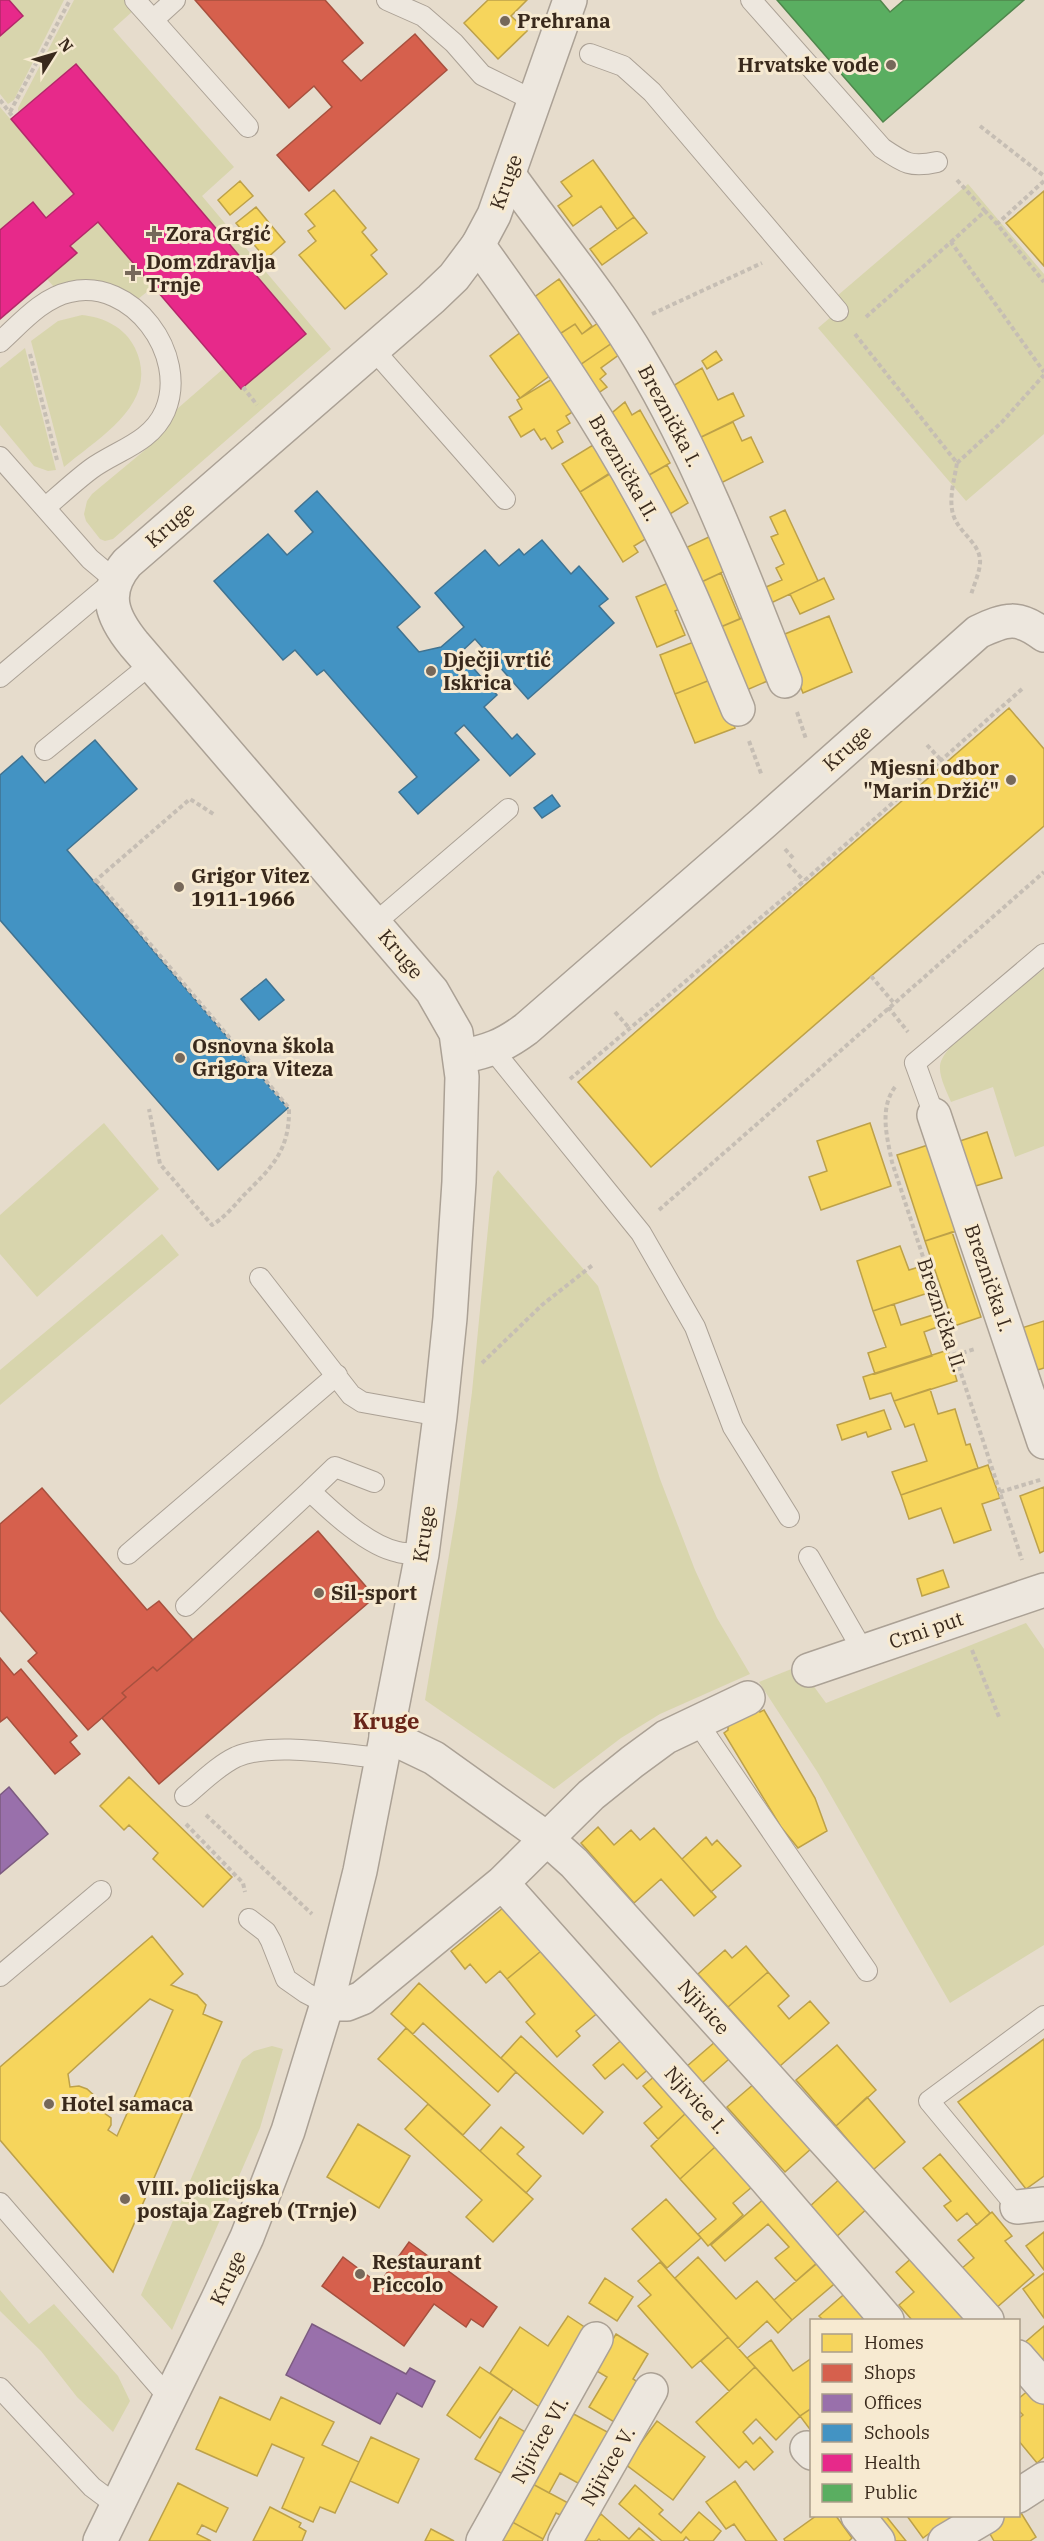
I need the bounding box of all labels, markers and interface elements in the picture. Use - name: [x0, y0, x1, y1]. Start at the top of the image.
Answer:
- place label: Prehrana: [517, 7, 611, 34]
- marker: Prehrana: [498, 14, 512, 28]
- north arrow: [24, 24, 84, 84]
- text: N: [54, 34, 78, 56]
- place label: Hrvatske vode: [738, 51, 879, 78]
- marker: Hrvatske vode: [884, 58, 898, 72]
- street label: Kruge: [483, 150, 528, 213]
- place label: Zora Grgić: [166, 220, 271, 247]
- marker: Zora Grgić: [147, 227, 161, 241]
- place label: Dom zdravlja Trnje: [146, 248, 276, 298]
- marker: Dom zdravlja Trnje: [124, 264, 142, 282]
- street label: Breznička I.: [632, 360, 709, 472]
- street label: Breznička II.: [583, 410, 666, 526]
- street label: Kruge: [139, 496, 200, 554]
- place label: Dječji vrtić Iskrica: [443, 646, 551, 696]
- marker: Dječji vrtić Iskrica: [424, 664, 438, 678]
- street label: Kruge: [816, 719, 877, 777]
- place label: Mjesni odbor "Marin Držić": [863, 754, 999, 804]
- marker: Mjesni odbor "Marin Držić": [1004, 773, 1018, 787]
- place label: Grigor Vitez 1911-1966: [191, 862, 310, 912]
- marker: Grigor Vitez 1911-1966: [172, 880, 186, 894]
- street label: Kruge: [373, 923, 430, 984]
- place label: Osnovna škola Grigora Viteza: [192, 1032, 334, 1082]
- marker: Osnovna škola Grigora Viteza: [173, 1051, 187, 1065]
- street label: Breznička I.: [958, 1221, 1020, 1335]
- street label: Breznička II.: [911, 1254, 974, 1376]
- street label: Kruge: [406, 1504, 441, 1564]
- place label: Sil-sport: [331, 1579, 417, 1606]
- marker: Sil-sport: [312, 1586, 326, 1600]
- street label: Crni put: [885, 1604, 967, 1655]
- district label: Kruge: [353, 1706, 419, 1735]
- street label: Njivice: [672, 1973, 736, 2040]
- street label: Njivice I.: [659, 2060, 734, 2139]
- place label: Hotel samaca: [61, 2090, 193, 2117]
- marker: Hotel samaca: [42, 2097, 56, 2111]
- place label: VIII. policijska postaja Zagreb (Trnje): [137, 2174, 357, 2224]
- marker: VIII. policijska postaja Zagreb (Trnje): [118, 2192, 132, 2206]
- street label: Kruge: [203, 2246, 252, 2309]
- place label: Restaurant Piccolo: [372, 2248, 482, 2298]
- marker: Restaurant Piccolo: [353, 2267, 367, 2281]
- legend: [810, 2319, 1020, 2517]
- text: Homes: [864, 2331, 924, 2354]
- text: Shops: [864, 2361, 916, 2384]
- street label: Njivice VI.: [504, 2391, 575, 2488]
- text: Offices: [864, 2391, 922, 2414]
- street label: Njivice V.: [574, 2421, 641, 2510]
- text: Schools: [864, 2421, 930, 2444]
- text: Health: [864, 2451, 921, 2474]
- text: Public: [864, 2481, 918, 2504]

